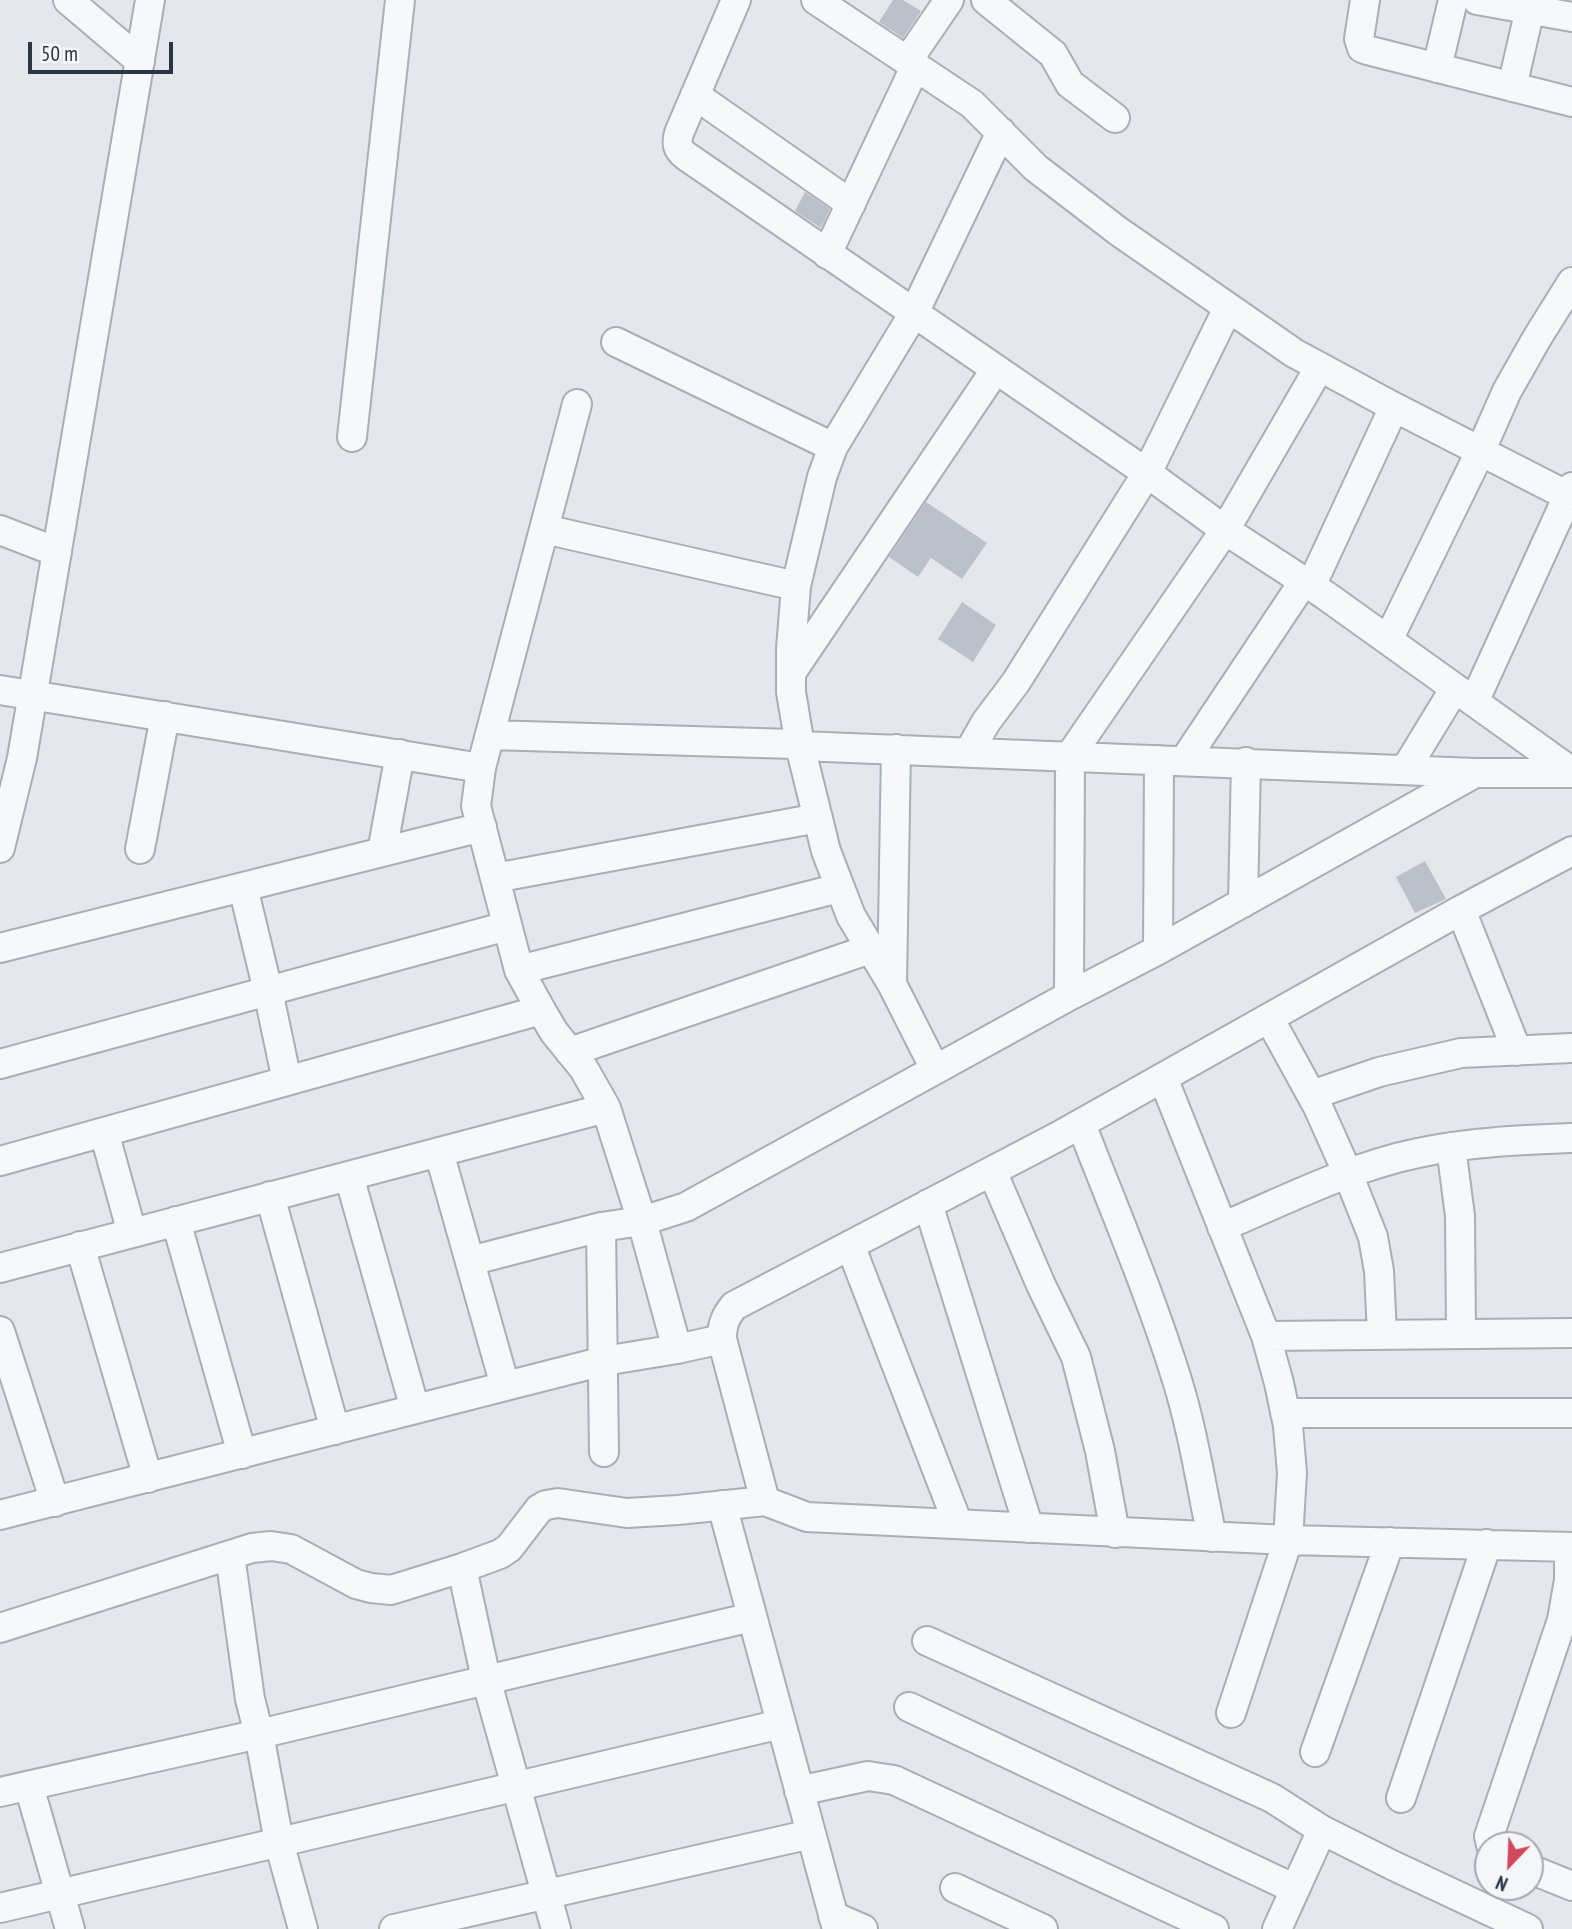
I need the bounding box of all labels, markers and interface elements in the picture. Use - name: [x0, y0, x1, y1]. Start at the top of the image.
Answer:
- scale bar: [32, 28, 177, 72]
- text: 50 m: [41, 40, 78, 67]
- north arrow: [1474, 1831, 1544, 1901]
- text: N: [1492, 1870, 1511, 1897]

